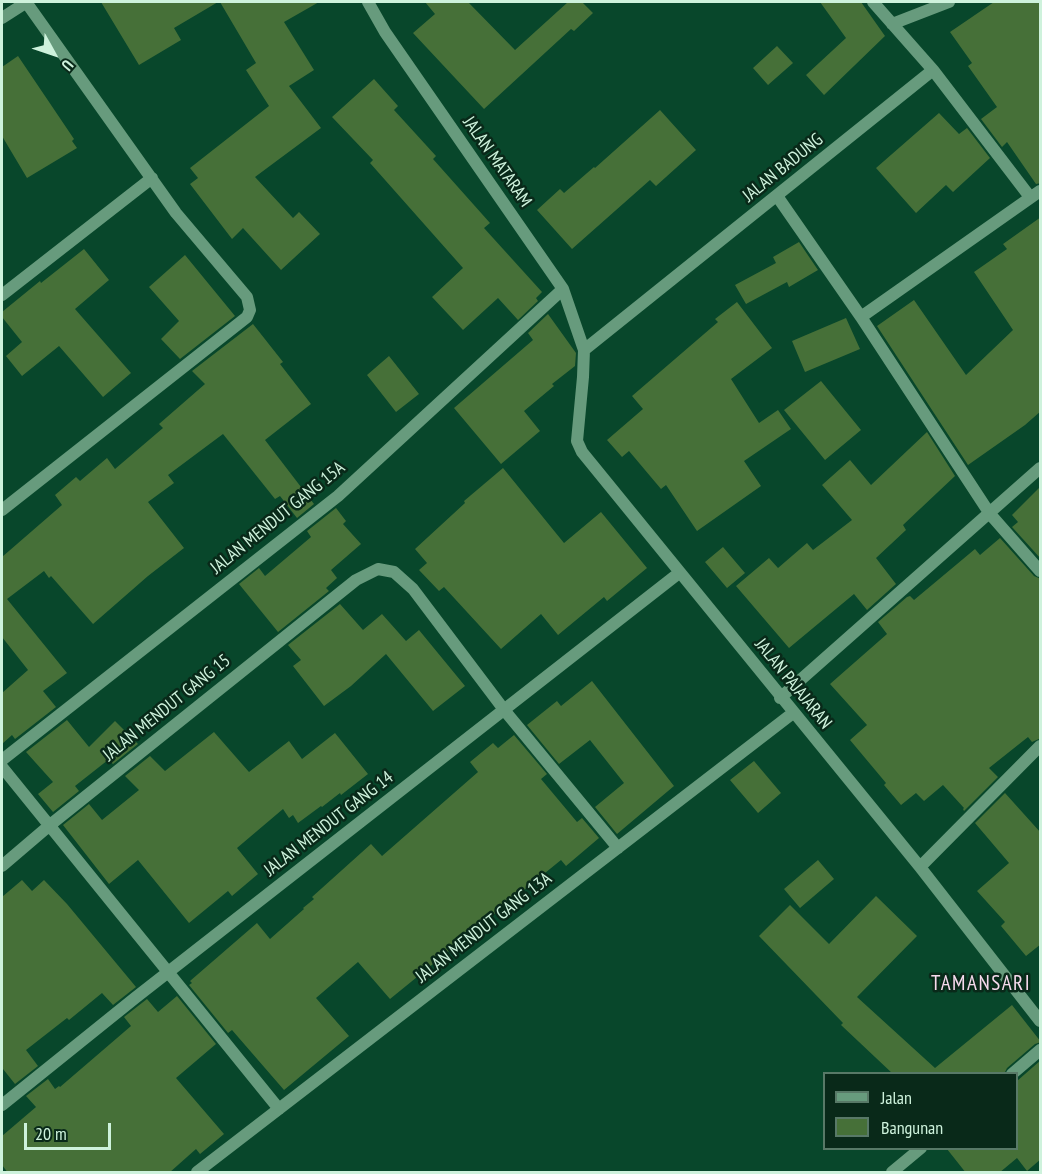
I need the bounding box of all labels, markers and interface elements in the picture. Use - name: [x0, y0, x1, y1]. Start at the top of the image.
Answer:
- north arrow: [24, 24, 84, 84]
- text: U: [57, 56, 78, 75]
- street label: JALAN MATARAM: [458, 113, 536, 211]
- street label: JALAN BADUNG: [739, 129, 827, 207]
- street label: JALAN MENDUT GANG 15A: [207, 457, 349, 579]
- street label: JALAN PAJAJARAN: [750, 634, 836, 734]
- street label: JALAN MENDUT GANG 15: [99, 650, 235, 766]
- street label: JALAN MENDUT GANG 14: [260, 767, 398, 881]
- street label: JALAN MENDUT GANG 13A: [412, 868, 556, 988]
- district label: TAMANSARI: [931, 971, 1031, 997]
- legend: [823, 1072, 1018, 1150]
- text: Jalan: [881, 1086, 912, 1109]
- scale bar: [27, 1111, 114, 1149]
- text: Bangunan: [881, 1116, 943, 1139]
- text: 20 m: [35, 1122, 67, 1145]

